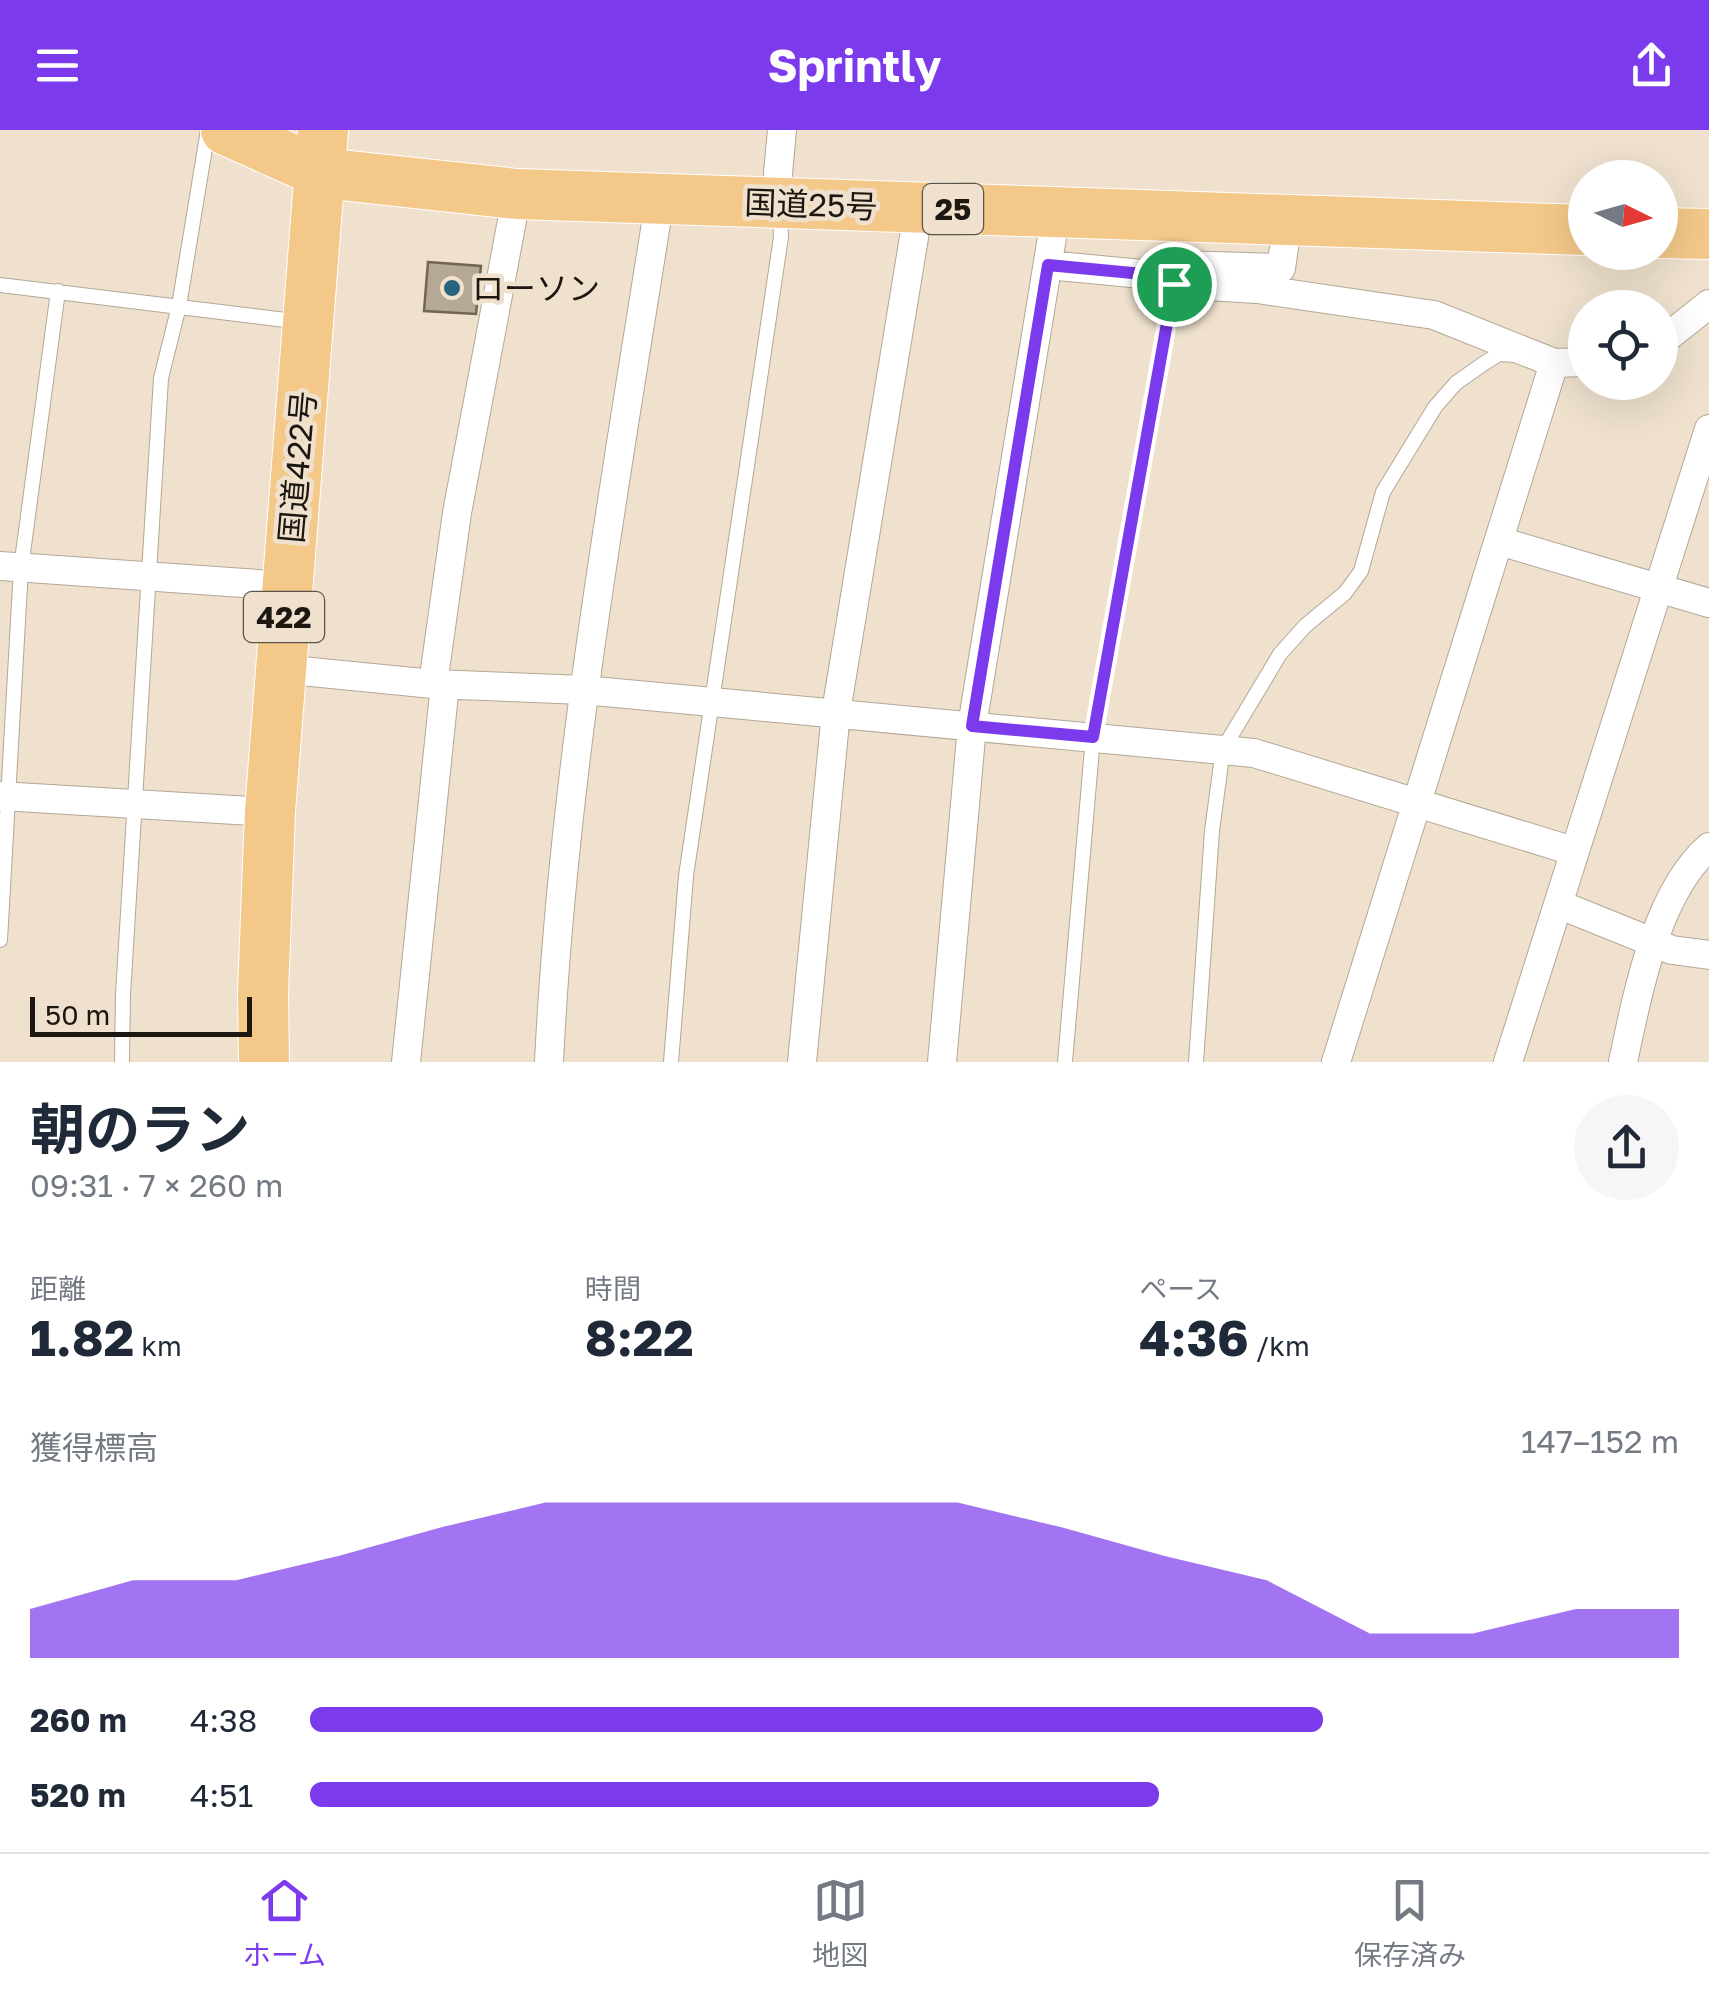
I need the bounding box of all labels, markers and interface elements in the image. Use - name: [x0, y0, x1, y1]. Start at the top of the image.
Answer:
- icon: menu: [30, 38, 85, 93]
- text: Sprintly: [767, 38, 942, 92]
- icon: share: [1624, 38, 1679, 93]
- north arrow: [1568, 160, 1678, 270]
- map controls: [1568, 160, 1678, 400]
- street label: 国道25号: [744, 183, 878, 225]
- road number: 25: [923, 184, 983, 234]
- pin: [1132, 242, 1217, 327]
- icon: arrive: [1147, 257, 1202, 312]
- place label: ローソン: [472, 269, 600, 307]
- marker: ローソン: [441, 277, 463, 299]
- button: locate: [1568, 290, 1678, 400]
- street label: 国道422号: [271, 389, 323, 545]
- road number: 422: [244, 592, 324, 642]
- scale bar: [30, 992, 252, 1036]
- text: 50 m: [45, 998, 110, 1031]
- text: 朝のラン: [30, 1095, 250, 1161]
- button: share: [1574, 1095, 1679, 1200]
- text: 09:31 · 7 × 260 m: [30, 1166, 283, 1204]
- text: 距離: [30, 1272, 86, 1305]
- text: 時間: [585, 1272, 641, 1305]
- text: ペース: [1139, 1272, 1222, 1305]
- text: 1.82: [30, 1307, 134, 1367]
- text: 8:22: [585, 1307, 694, 1367]
- text: 4:36: [1139, 1307, 1249, 1367]
- text: km: [134, 1329, 182, 1362]
- text: /km: [1249, 1329, 1310, 1362]
- text: 147–152 m: [1521, 1422, 1679, 1460]
- text: 獲得標高: [30, 1428, 158, 1466]
- text: 260 m: [30, 1701, 127, 1739]
- text: 4:38: [190, 1701, 257, 1739]
- text: 520 m: [30, 1776, 126, 1814]
- text: 4:51: [190, 1776, 253, 1814]
- tab: ホーム: [243, 1873, 326, 1973]
- tab: 地図: [812, 1873, 868, 1973]
- tab: 保存済み: [1354, 1873, 1466, 1973]

